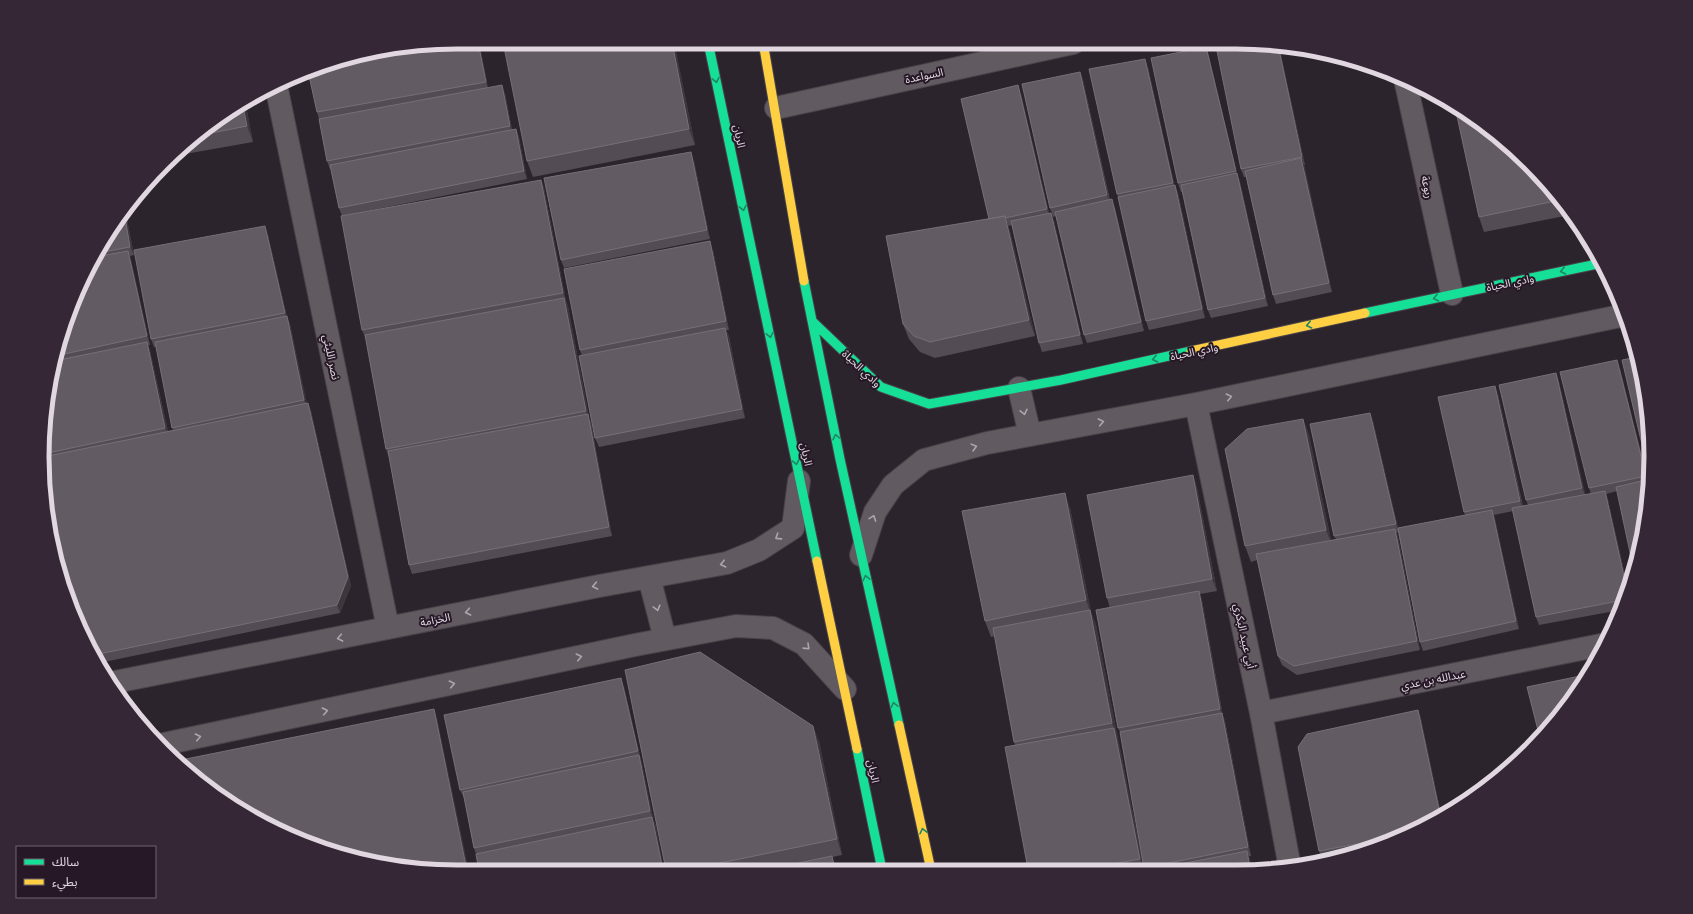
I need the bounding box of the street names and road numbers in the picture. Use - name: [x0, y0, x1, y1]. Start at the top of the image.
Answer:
- street label: السواعدة: [904, 64, 944, 86]
- street label: الريان: [730, 123, 750, 149]
- street label: ربوعة: [1418, 174, 1438, 200]
- street label: وادي الحياة: [1485, 270, 1536, 297]
- street label: نصر الليثي: [317, 333, 344, 381]
- street label: وادي الحياة: [1169, 339, 1220, 366]
- street label: وادي الحياة: [838, 346, 885, 392]
- street label: الريان: [797, 441, 817, 467]
- street label: أبي عبيد البكري: [1228, 602, 1259, 671]
- street label: الخزامة: [419, 609, 451, 629]
- street label: عبدالله بن عدي: [1399, 665, 1468, 695]
- street label: الريان: [864, 758, 884, 784]

